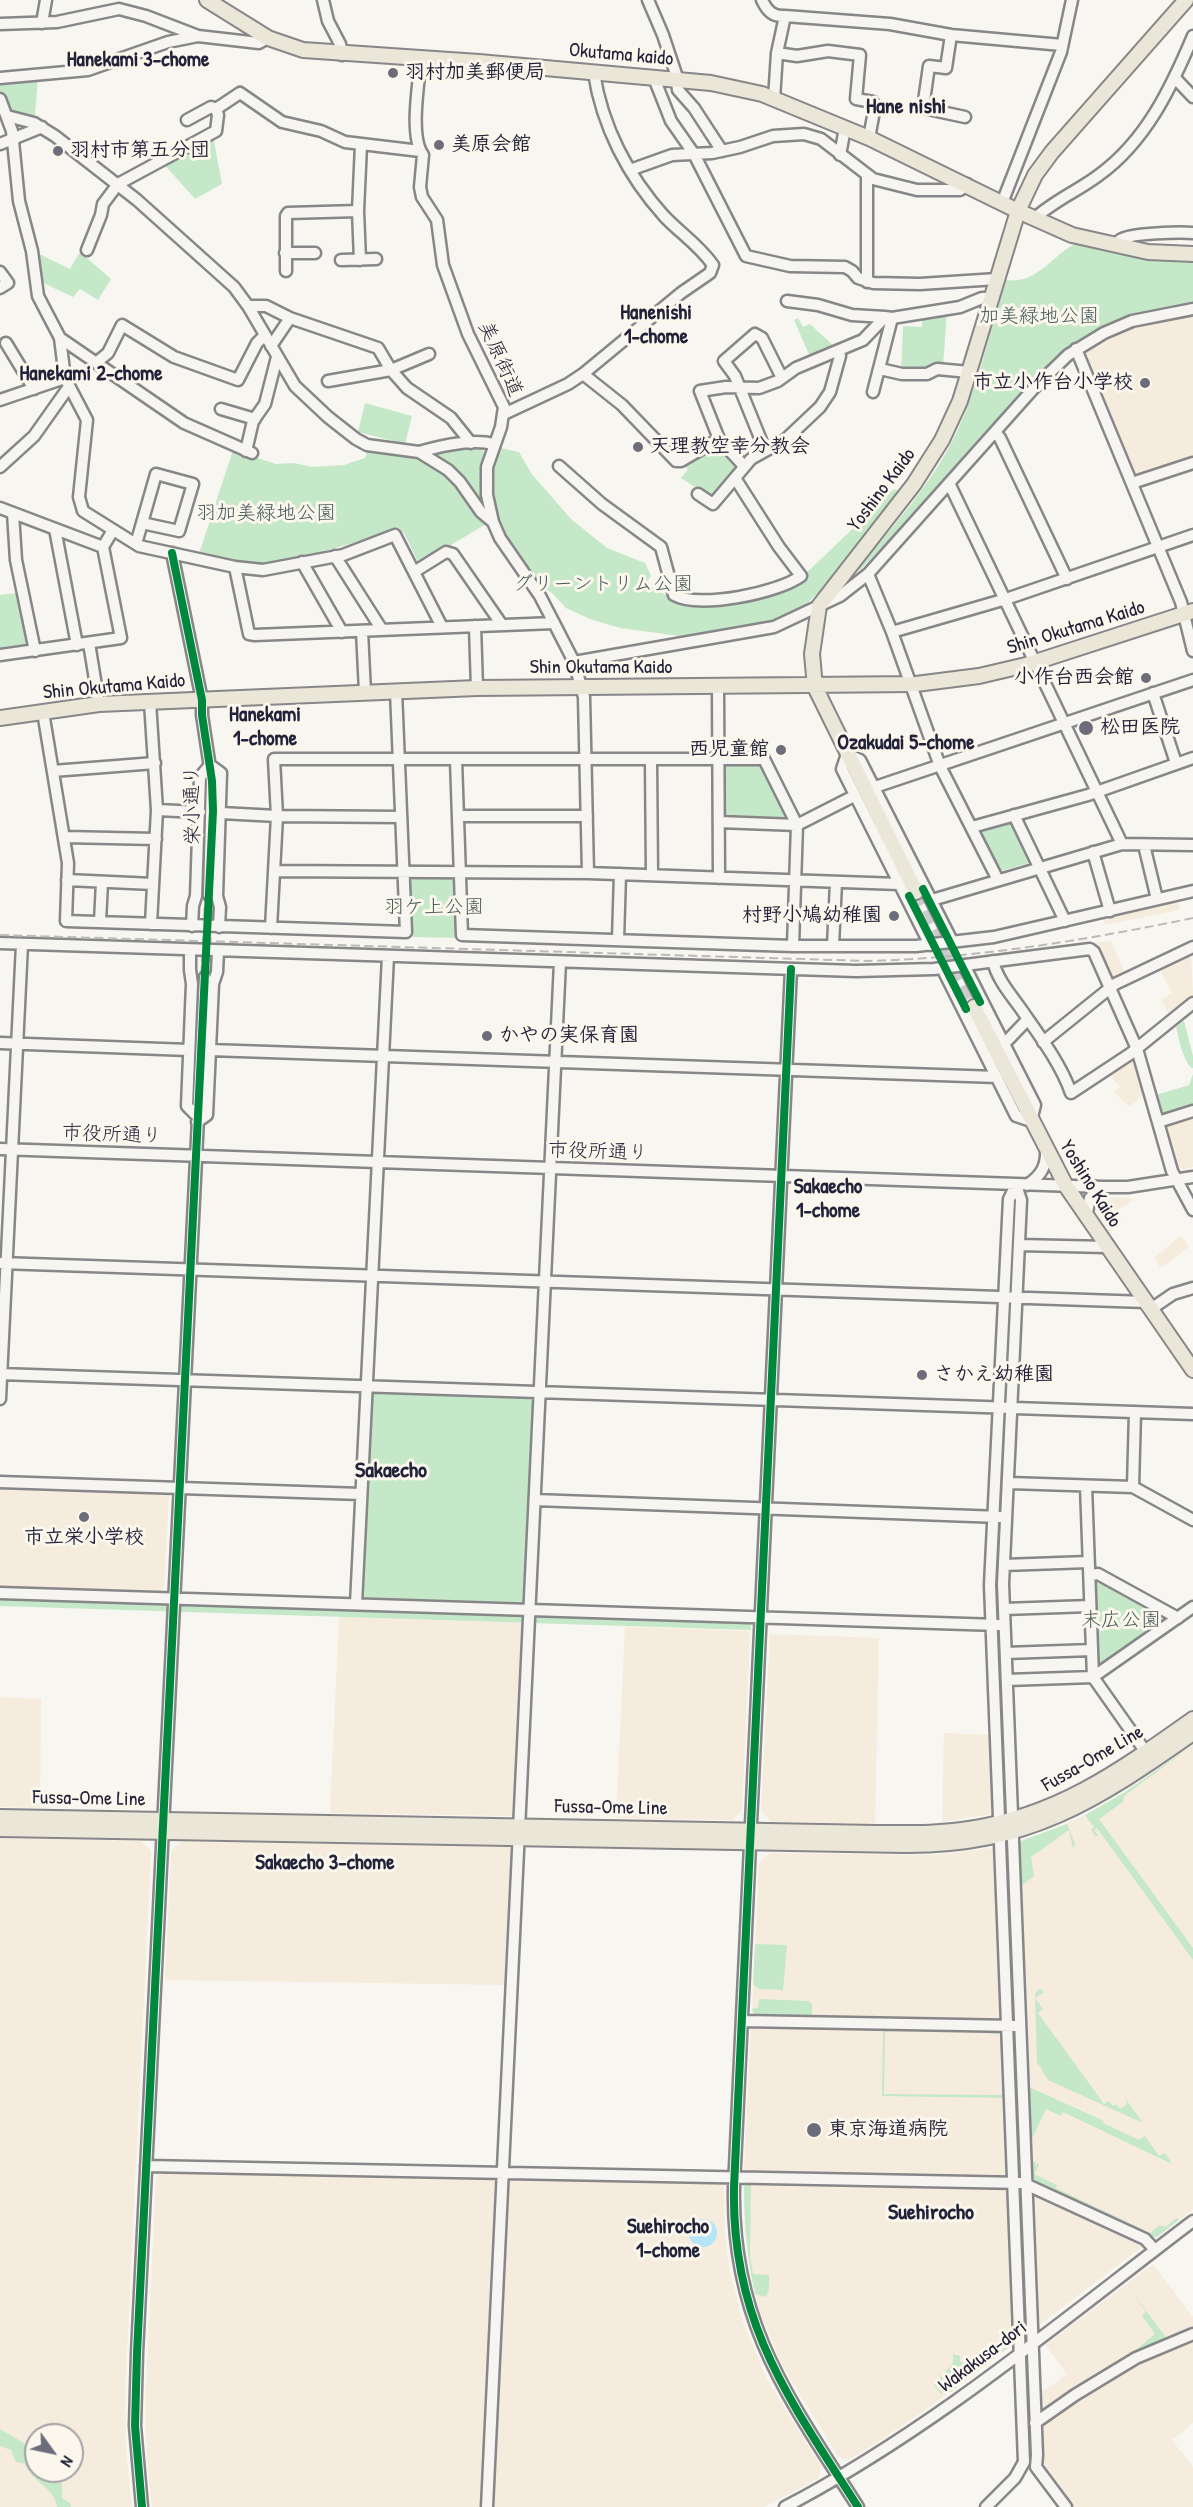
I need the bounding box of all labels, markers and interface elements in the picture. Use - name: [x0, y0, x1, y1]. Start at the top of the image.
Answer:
- street label: Okutama kaido: [568, 38, 674, 72]
- district label: Hanekami 3-chome: [67, 47, 209, 73]
- place label: 羽村加美郵便局: [405, 61, 545, 85]
- marker: 羽村加美郵便局: [386, 66, 400, 80]
- district label: Hane nishi: [866, 94, 946, 120]
- place label: 美原会館: [451, 133, 531, 157]
- marker: 美原会館: [432, 138, 446, 152]
- place label: 羽村市第五分団: [70, 139, 210, 163]
- marker: 羽村市第五分団: [51, 144, 65, 158]
- district label: Hanenishi 1-chome: [620, 300, 692, 350]
- park label: 加美緑地公園: [979, 305, 1099, 329]
- street label: 美原街道: [473, 318, 527, 400]
- district label: Hanekami 2-chome: [19, 361, 163, 387]
- place label: 市立小作台小学校: [973, 371, 1133, 395]
- marker: 市立小作台小学校: [1138, 376, 1152, 390]
- place label: 天理教空幸分教会: [650, 435, 810, 459]
- marker: 天理教空幸分教会: [631, 440, 645, 454]
- street label: Yoshino Kaido: [843, 444, 921, 536]
- park label: 羽加美緑地公園: [196, 502, 336, 526]
- park label: グリーントリム公園: [513, 573, 693, 597]
- street label: Shin Okutama Kaido: [1004, 596, 1148, 660]
- street label: Shin Okutama Kaido: [530, 656, 672, 680]
- place label: 小作台西会館: [1014, 666, 1134, 690]
- street label: Shin Okutama Kaido: [42, 669, 186, 705]
- marker: 小作台西会館: [1139, 671, 1153, 685]
- district label: Hanekami 1-chome: [229, 702, 301, 752]
- place label: 松田医院: [1100, 716, 1180, 740]
- marker: 松田医院: [1077, 719, 1095, 737]
- district label: Ozakudai 5-chome: [837, 730, 975, 756]
- place label: 西児童館: [689, 738, 769, 762]
- marker: 西児童館: [774, 743, 788, 757]
- street label: 栄小通り: [180, 765, 206, 845]
- park label: 羽ケ上公園: [384, 896, 484, 920]
- place label: 村野小鳩幼稚園: [742, 904, 882, 928]
- marker: 村野小鳩幼稚園: [887, 909, 901, 923]
- place label: かやの実保育園: [499, 1024, 639, 1048]
- marker: かやの実保育園: [480, 1029, 494, 1043]
- street label: 市役所通り: [62, 1121, 162, 1149]
- street label: Yoshino Kaido: [1054, 1136, 1126, 1232]
- street label: 市役所通り: [548, 1138, 648, 1166]
- district label: Sakaecho 1-chome: [794, 1174, 862, 1224]
- place label: さかえ幼稚園: [934, 1363, 1054, 1387]
- marker: さかえ幼稚園: [915, 1368, 929, 1382]
- district label: Sakaecho: [355, 1458, 427, 1484]
- marker: 市立栄小学校: [77, 1510, 91, 1524]
- place label: 市立栄小学校: [24, 1526, 144, 1550]
- park label: 末広公園: [1081, 1609, 1161, 1633]
- street label: Fussa-Ome Line: [1038, 1720, 1148, 1798]
- street label: Fussa-Ome Line: [32, 1786, 146, 1812]
- street label: Fussa-Ome Line: [554, 1795, 668, 1821]
- district label: Sakaecho 3-chome: [255, 1850, 395, 1876]
- place label: 東京海道病院: [828, 2118, 948, 2142]
- marker: 東京海道病院: [805, 2121, 823, 2139]
- district label: Suehirocho: [888, 2200, 974, 2226]
- district label: Suehirocho 1-chome: [627, 2214, 709, 2264]
- street label: Wakakusa-dori: [934, 2316, 1032, 2398]
- north arrow: [24, 2423, 84, 2483]
- text: N: [56, 2452, 79, 2471]

